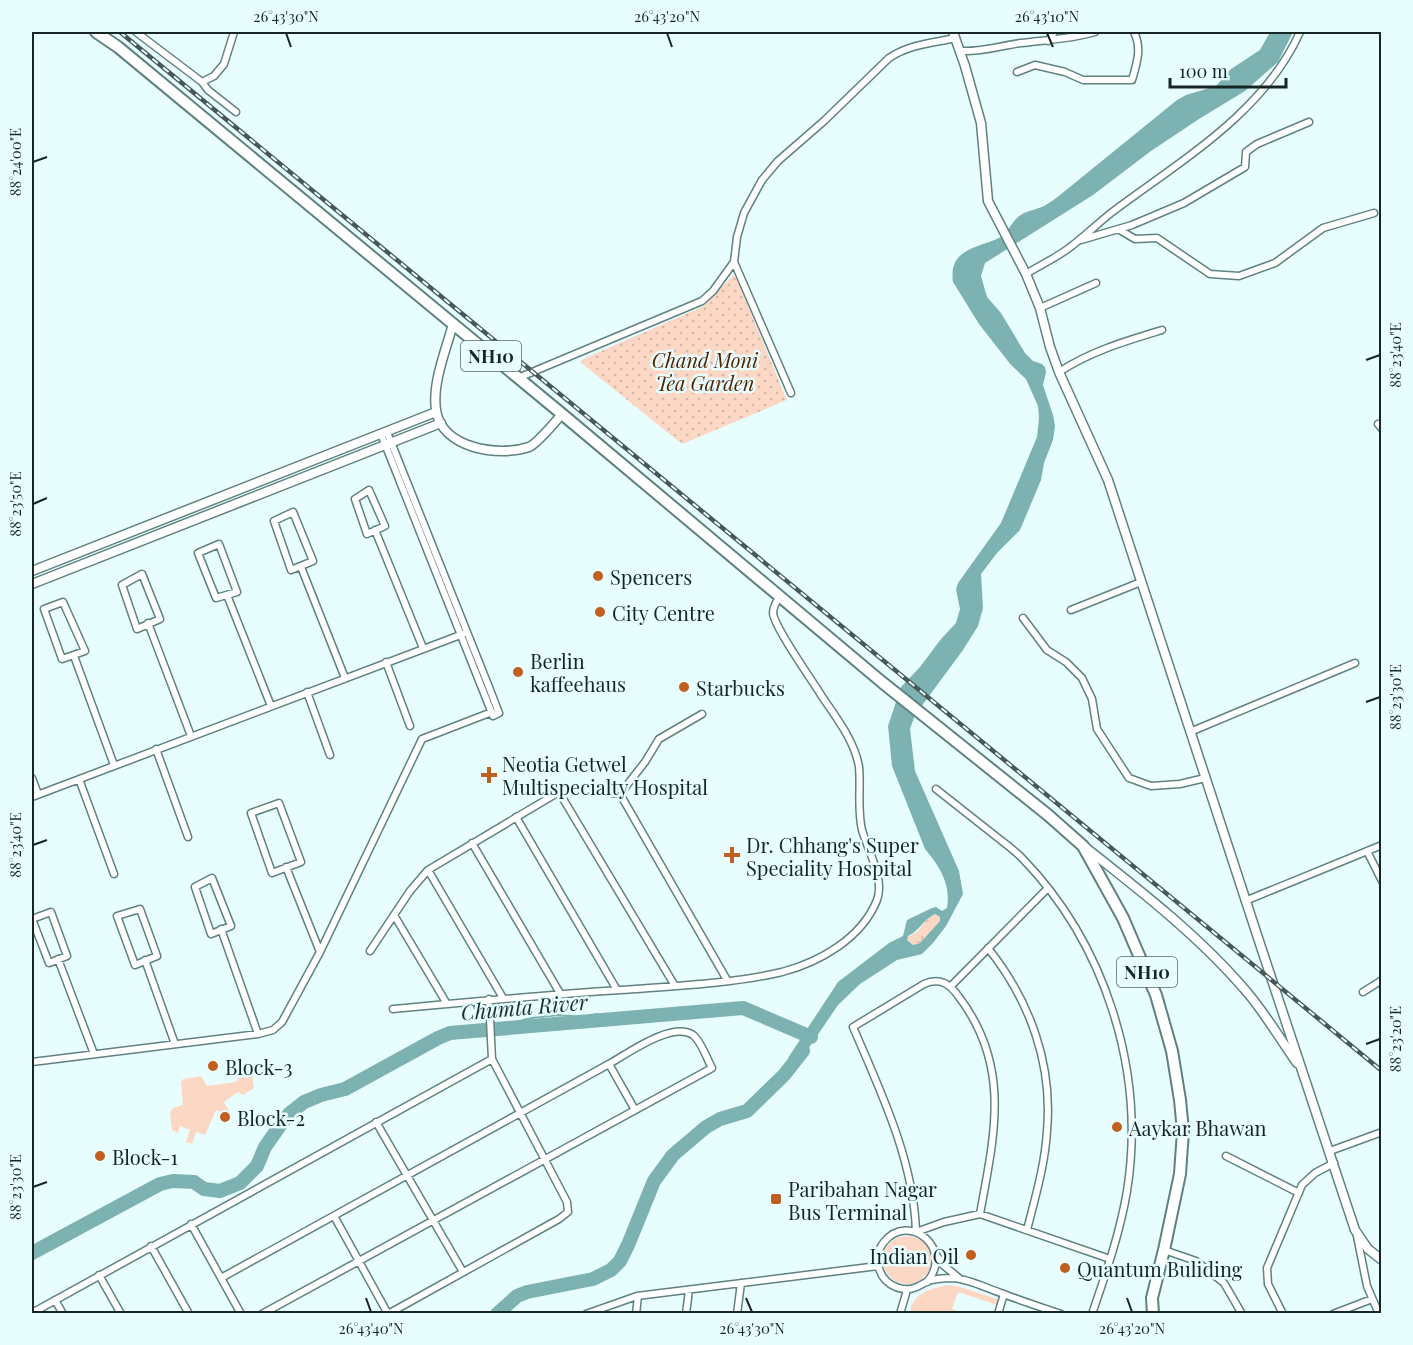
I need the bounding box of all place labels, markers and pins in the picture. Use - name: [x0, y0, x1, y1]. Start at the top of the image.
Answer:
- place label: Spencers: [610, 563, 692, 590]
- marker: Spencers: [591, 569, 605, 583]
- place label: City Centre: [612, 599, 715, 626]
- marker: City Centre: [593, 605, 607, 619]
- place label: Berlin kaffeehaus: [530, 647, 626, 697]
- marker: Berlin kaffeehaus: [511, 665, 525, 679]
- place label: Starbucks: [696, 674, 785, 701]
- marker: Starbucks: [677, 680, 691, 694]
- place label: Neotia Getwel Multispecialty Hospital: [502, 750, 708, 800]
- marker: Neotia Getwel Multispecialty Hospital: [480, 766, 498, 784]
- place label: Dr. Chhang's Super Speciality Hospital: [746, 831, 919, 881]
- marker: Dr. Chhang's Super Speciality Hospital: [723, 846, 741, 864]
- place label: Block-3: [225, 1053, 293, 1080]
- marker: Block-3: [206, 1059, 220, 1073]
- place label: Block-2: [237, 1104, 305, 1131]
- marker: Block-2: [218, 1110, 232, 1124]
- place label: Aaykar Bhawan: [1128, 1114, 1266, 1141]
- marker: Aaykar Bhawan: [1110, 1120, 1124, 1134]
- place label: Block-1: [112, 1143, 178, 1170]
- marker: Block-1: [93, 1149, 107, 1163]
- place label: Paribahan Nagar Bus Terminal: [788, 1175, 937, 1225]
- marker: Paribahan Nagar Bus Terminal: [769, 1192, 783, 1206]
- place label: Indian Oil: [870, 1242, 959, 1269]
- marker: Indian Oil: [964, 1248, 978, 1262]
- place label: Quantum Buliding: [1077, 1255, 1243, 1282]
- marker: Quantum Buliding: [1058, 1261, 1072, 1275]

